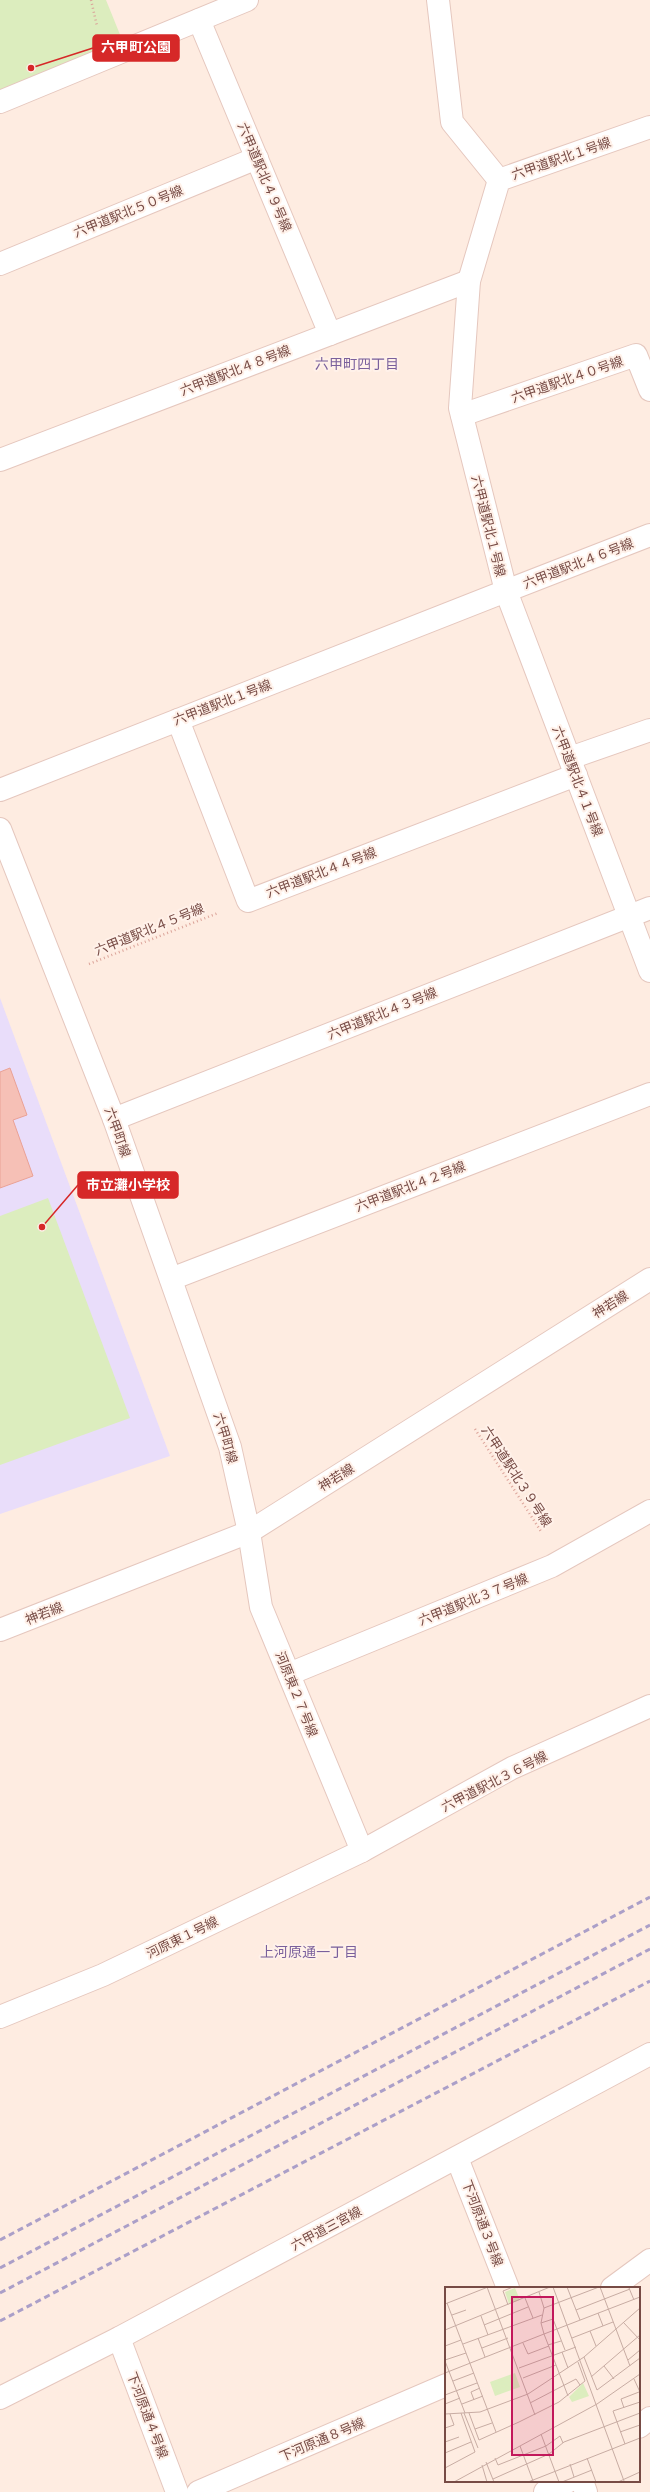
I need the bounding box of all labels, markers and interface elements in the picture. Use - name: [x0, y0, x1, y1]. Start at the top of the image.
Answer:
- callout: 六甲町公園: [93, 35, 179, 61]
- text: 六甲町公園: [101, 39, 171, 55]
- street label: 六甲道駅北４９号線: [235, 120, 294, 234]
- street label: 六甲道駅北１号線: [510, 134, 613, 182]
- street label: 六甲道駅北５０号線: [71, 183, 185, 240]
- street label: 六甲道駅北４８号線: [178, 342, 292, 398]
- street label: 六甲道駅北４０号線: [509, 353, 625, 406]
- district label: 六甲町四丁目: [315, 356, 399, 372]
- street label: 六甲道駅北１号線: [469, 474, 508, 578]
- street label: 六甲道駅北４６号線: [521, 535, 635, 591]
- street label: 六甲道駅北１号線: [171, 677, 273, 728]
- street label: 六甲道駅北４１号線: [550, 724, 606, 838]
- street label: 六甲道駅北４４号線: [264, 844, 378, 900]
- street label: 六甲道駅北４５号線: [92, 901, 206, 958]
- street label: 六甲道駅北４３号線: [325, 985, 439, 1042]
- street label: 六甲町線: [102, 1105, 133, 1159]
- street label: 六甲道駅北４２号線: [353, 1158, 467, 1214]
- callout: 市立灘小学校: [78, 1172, 178, 1198]
- text: 市立灘小学校: [86, 1177, 170, 1193]
- street label: 神若線: [590, 1288, 631, 1321]
- street label: 六甲町線: [211, 1411, 240, 1465]
- street label: 六甲道駅北３９号線: [478, 1423, 555, 1529]
- street label: 神若線: [316, 1461, 357, 1494]
- street label: 六甲道駅北３７号線: [416, 1571, 530, 1628]
- street label: 神若線: [23, 1599, 65, 1627]
- street label: 河原東２７号線: [273, 1649, 321, 1739]
- street label: 六甲道駅北３６号線: [439, 1748, 550, 1815]
- street label: 河原東１号線: [144, 1914, 221, 1961]
- district label: 上河原通一丁目: [260, 1944, 358, 1960]
- street label: 下河原通３号線: [459, 2178, 506, 2268]
- street label: 六甲道三宮線: [288, 2204, 364, 2253]
- inset map: [445, 2287, 640, 2482]
- street label: 下河原通４号線: [124, 2370, 171, 2460]
- street label: 下河原通８号線: [277, 2415, 367, 2464]

